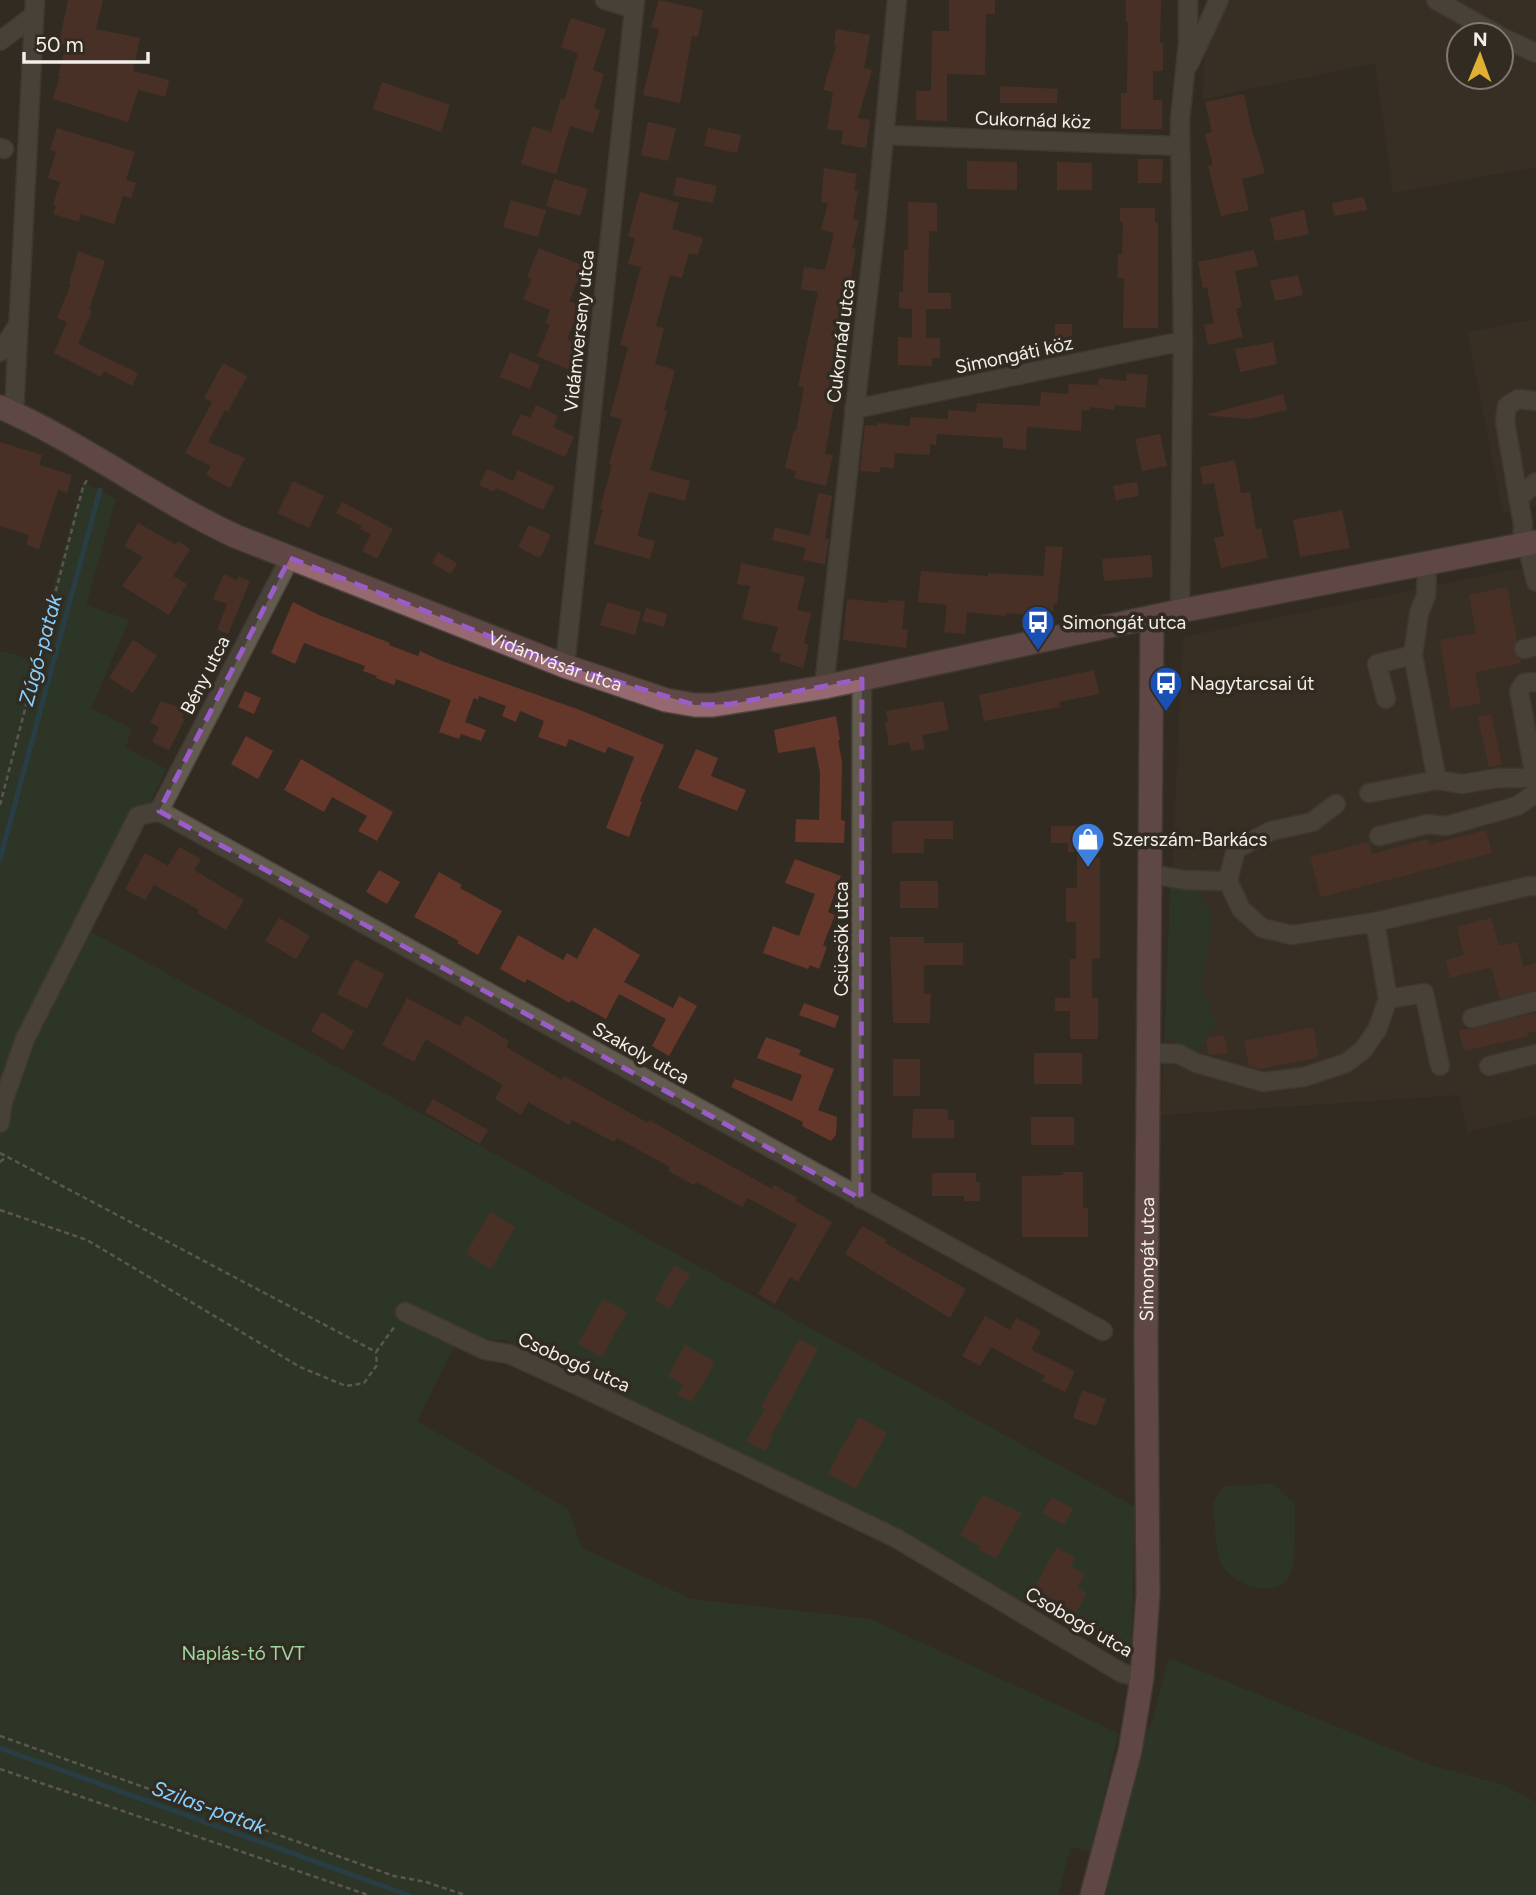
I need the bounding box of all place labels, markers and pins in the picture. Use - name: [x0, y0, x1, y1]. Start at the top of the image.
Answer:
- bus stop icon: Simongát utca: [1019, 603, 1057, 652]
- place label: Simongát utca: [1062, 611, 1186, 634]
- bus stop icon: Nagytarcsai út: [1147, 664, 1185, 713]
- place label: Nagytarcsai út: [1190, 672, 1315, 695]
- shop icon: Szerszám-Barkács: [1069, 820, 1107, 869]
- place label: Szerszám-Barkács: [1112, 828, 1267, 851]

